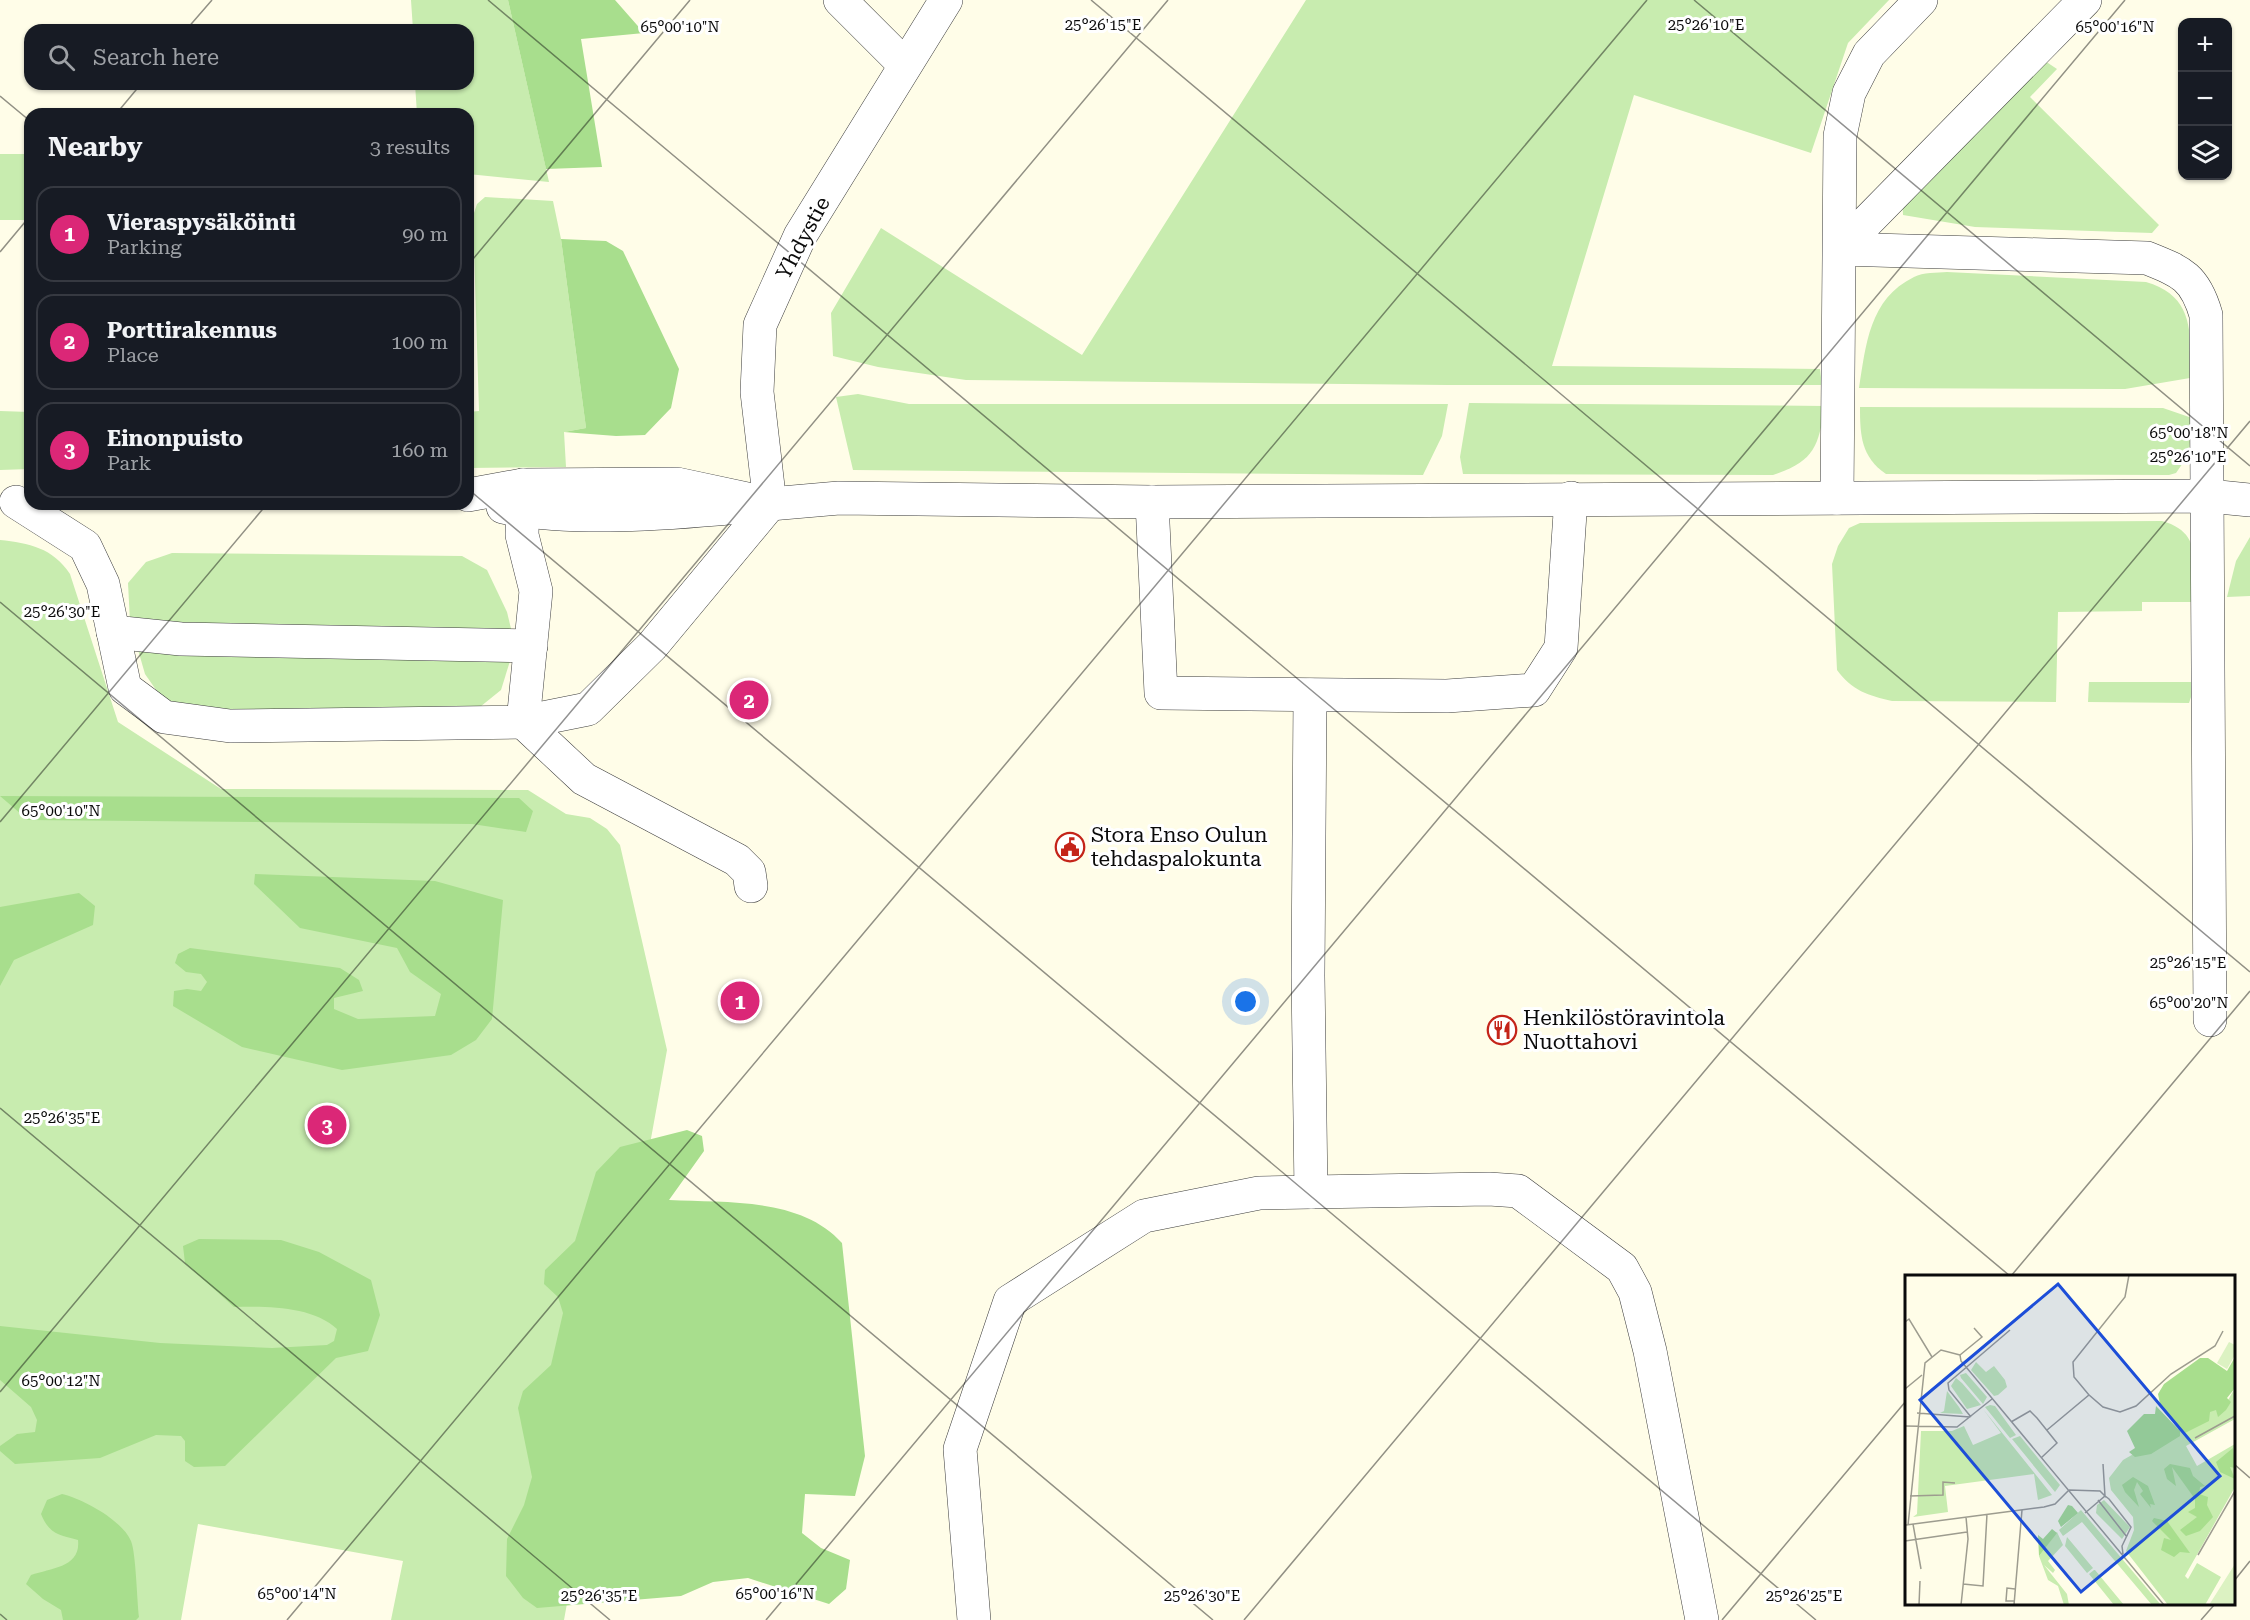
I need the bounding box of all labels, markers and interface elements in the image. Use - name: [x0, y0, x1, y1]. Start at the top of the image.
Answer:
- text: 25°26'15"E: [1065, 16, 1141, 34]
- text: 25°26'10"E: [1668, 16, 1744, 34]
- text: 65°00'10"N: [640, 18, 720, 36]
- text: 65°00'16"N: [2075, 18, 2155, 36]
- map controls: [2178, 18, 2232, 180]
- button: +: [2178, 18, 2232, 72]
- search box: [24, 24, 474, 90]
- icon: search: [45, 41, 78, 74]
- text: Search here: [93, 45, 219, 70]
- button: −: [2178, 72, 2232, 126]
- button: layers: [2178, 126, 2232, 180]
- text: Nearby: [48, 132, 142, 162]
- text: 3 results: [370, 135, 450, 159]
- street label: Yhdystie: [771, 193, 835, 283]
- text: Vieraspysäköinti: [107, 210, 296, 235]
- text: 1: [64, 222, 75, 246]
- text: 90 m: [402, 222, 448, 246]
- text: Parking: [107, 235, 182, 259]
- text: Porttirakennus: [107, 318, 277, 343]
- text: 2: [64, 330, 75, 354]
- text: 100 m: [391, 330, 448, 354]
- text: Place: [107, 343, 159, 367]
- text: 65°00'18"N: [2149, 424, 2229, 442]
- text: Einonpuisto: [107, 426, 243, 451]
- text: 3: [64, 438, 75, 462]
- text: 160 m: [391, 438, 448, 462]
- text: 25°26'10"E: [2150, 448, 2226, 466]
- text: Park: [107, 451, 151, 475]
- text: 25°26'30"E: [24, 603, 100, 621]
- pin: 2: [730, 678, 768, 722]
- text: 65°00'10"N: [21, 802, 101, 820]
- place label: Stora Enso Oulun tehdaspalokunta: [1091, 823, 1268, 871]
- public building icon: Stora Enso Oulun tehdaspalokunta: [1054, 831, 1086, 863]
- text: 25°26'15"E: [2150, 954, 2226, 972]
- pin: 1: [720, 978, 760, 1024]
- your location: [1231, 987, 1260, 1016]
- text: 65°00'20"N: [2149, 994, 2229, 1012]
- place label: Henkilöstöravintola Nuottahovi: [1523, 1006, 1726, 1054]
- restaurant icon: Henkilöstöravintola Nuottahovi: [1486, 1014, 1518, 1046]
- pin: 3: [308, 1102, 346, 1148]
- text: 25°26'35"E: [24, 1109, 100, 1127]
- inset map: [1905, 1275, 2235, 1605]
- text: 65°00'12"N: [21, 1372, 101, 1390]
- text: 65°00'14"N: [257, 1585, 337, 1603]
- text: 65°00'16"N: [735, 1585, 815, 1603]
- text: 25°26'35"E: [561, 1587, 637, 1605]
- text: 25°26'30"E: [1164, 1587, 1240, 1605]
- text: 25°26'25"E: [1766, 1587, 1842, 1605]

